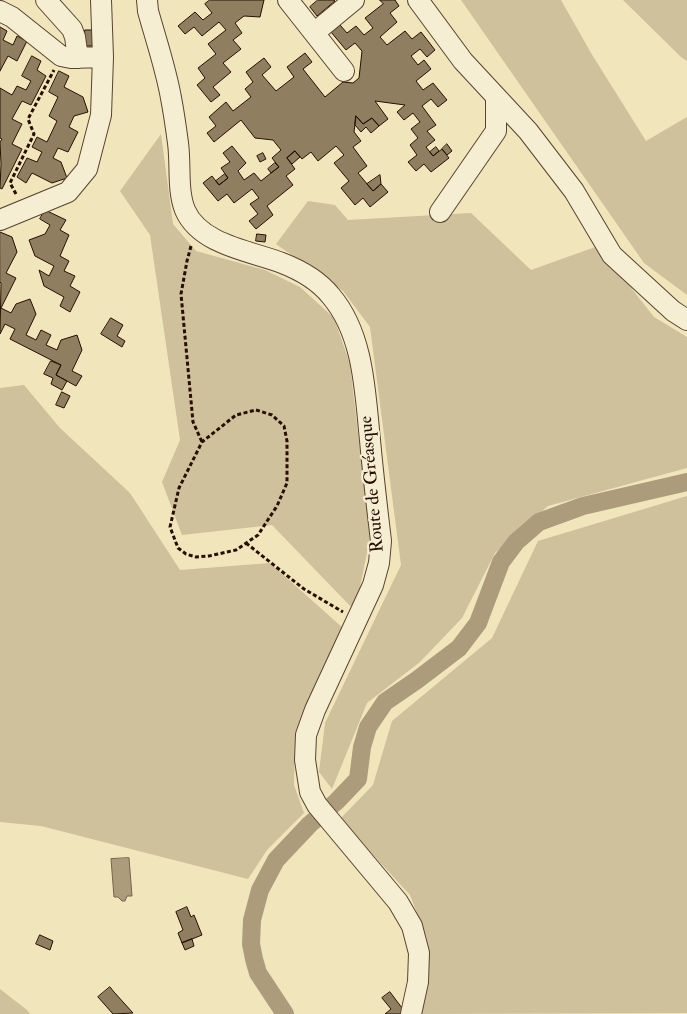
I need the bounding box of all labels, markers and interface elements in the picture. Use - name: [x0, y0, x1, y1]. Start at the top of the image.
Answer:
- street label: Route de Gréasque: [356, 415, 390, 553]

